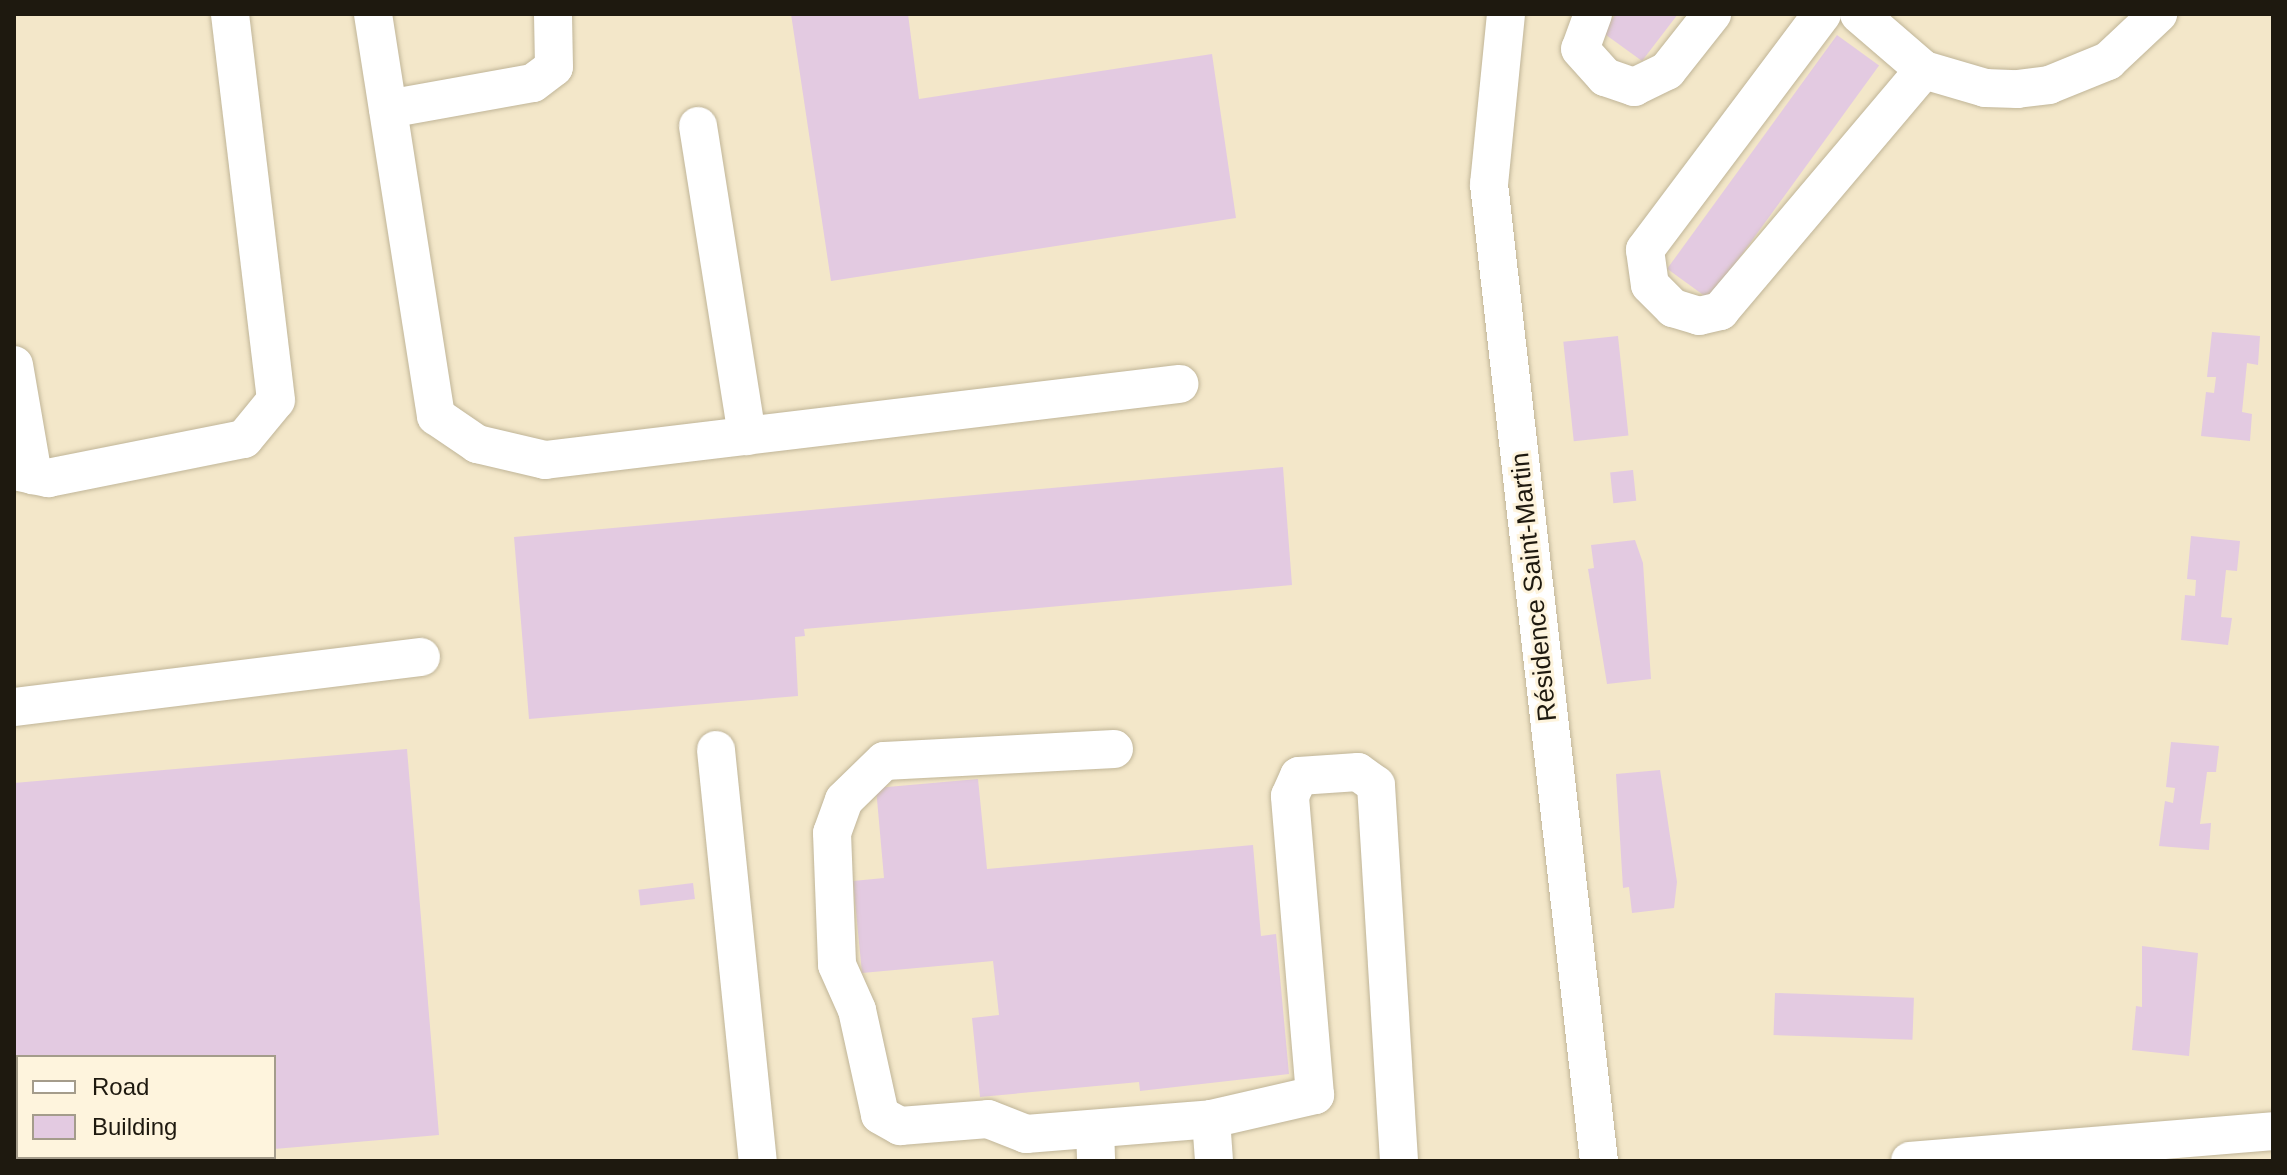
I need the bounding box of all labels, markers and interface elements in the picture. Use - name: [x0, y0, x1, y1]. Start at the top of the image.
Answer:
- street label: Résidence Saint-Martin: [1504, 451, 1564, 723]
- legend: [16, 1055, 276, 1159]
- text: Road: [92, 1073, 149, 1100]
- text: Building: [92, 1113, 177, 1140]

